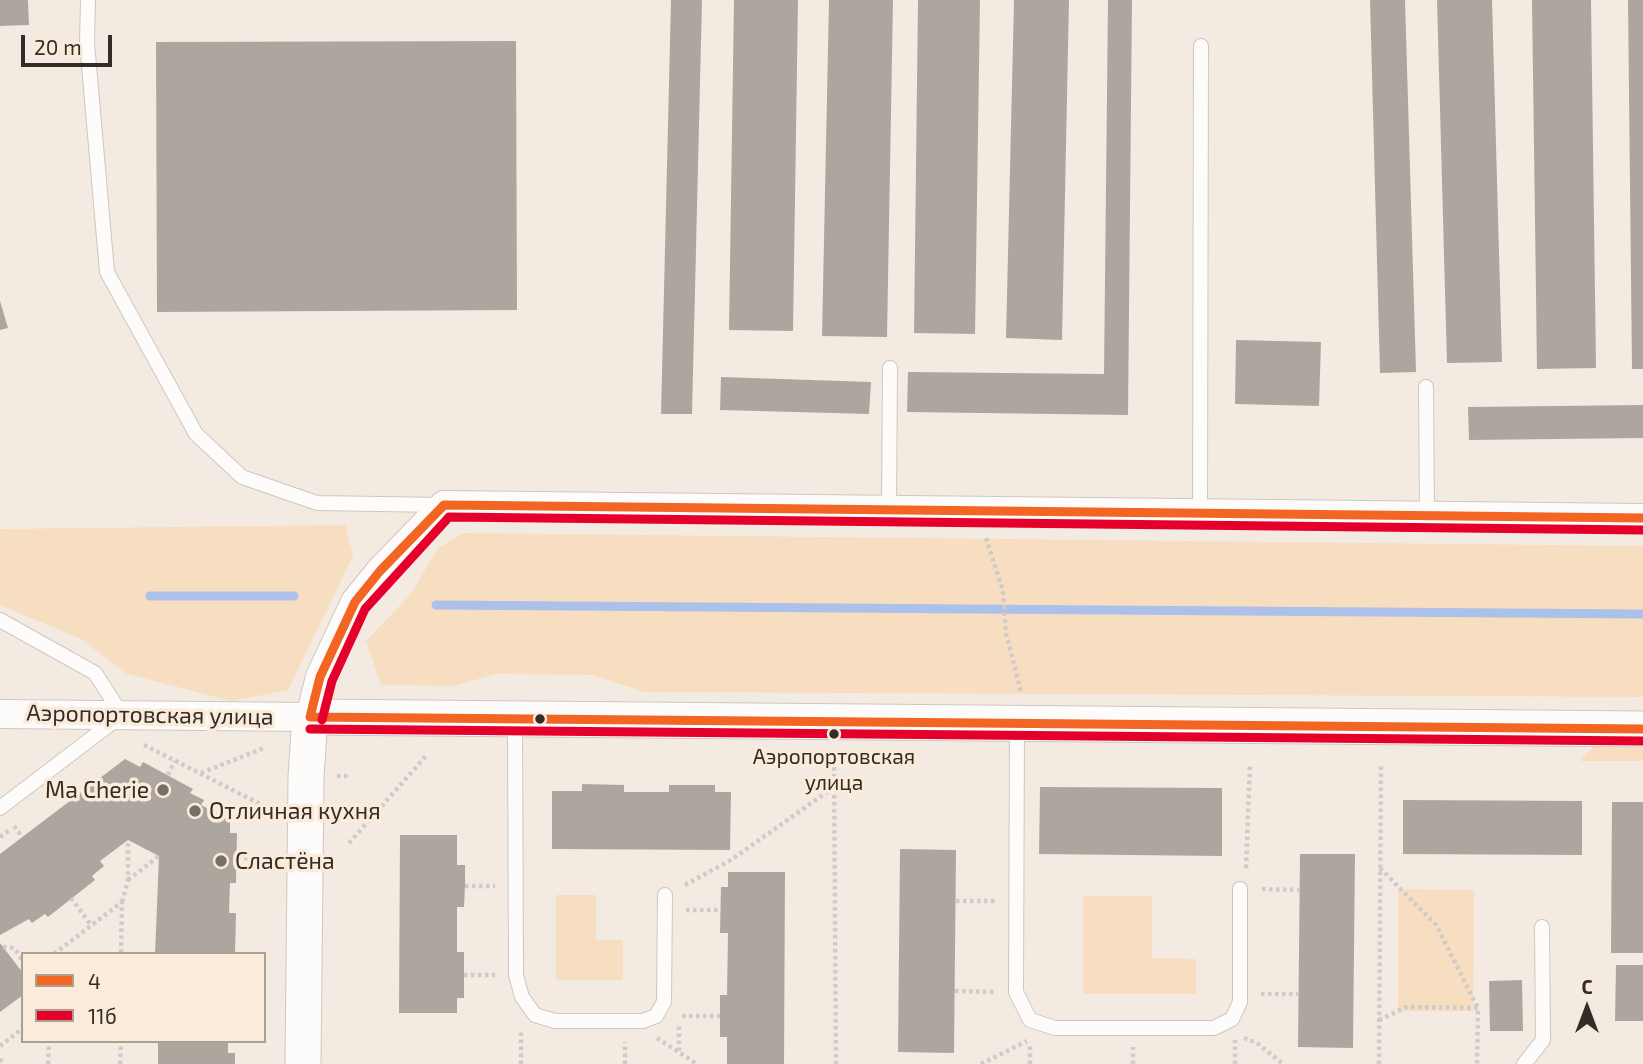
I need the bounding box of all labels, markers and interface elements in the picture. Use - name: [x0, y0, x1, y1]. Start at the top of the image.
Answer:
- scale bar: [24, 21, 116, 65]
- text: 20 m: [34, 34, 82, 59]
- street label: Аэропортовская улица: [26, 699, 274, 731]
- unlabelled marker: [533, 712, 547, 726]
- marker: Аэропортовская улица: [827, 727, 841, 741]
- place label: Аэропортовская улица: [753, 744, 915, 794]
- place label: Ma Cherie: [45, 776, 149, 804]
- marker: Ma Cherie: [155, 782, 171, 798]
- place label: Отличная кухня: [209, 797, 381, 825]
- marker: Отличная кухня: [187, 803, 203, 819]
- place label: Сластёна: [235, 847, 335, 875]
- marker: Сластёна: [213, 853, 229, 869]
- legend: [21, 952, 266, 1043]
- text: 4: [88, 968, 101, 993]
- north arrow: [1552, 973, 1622, 1043]
- text: С: [1581, 975, 1593, 998]
- text: 11б: [88, 1003, 117, 1028]

